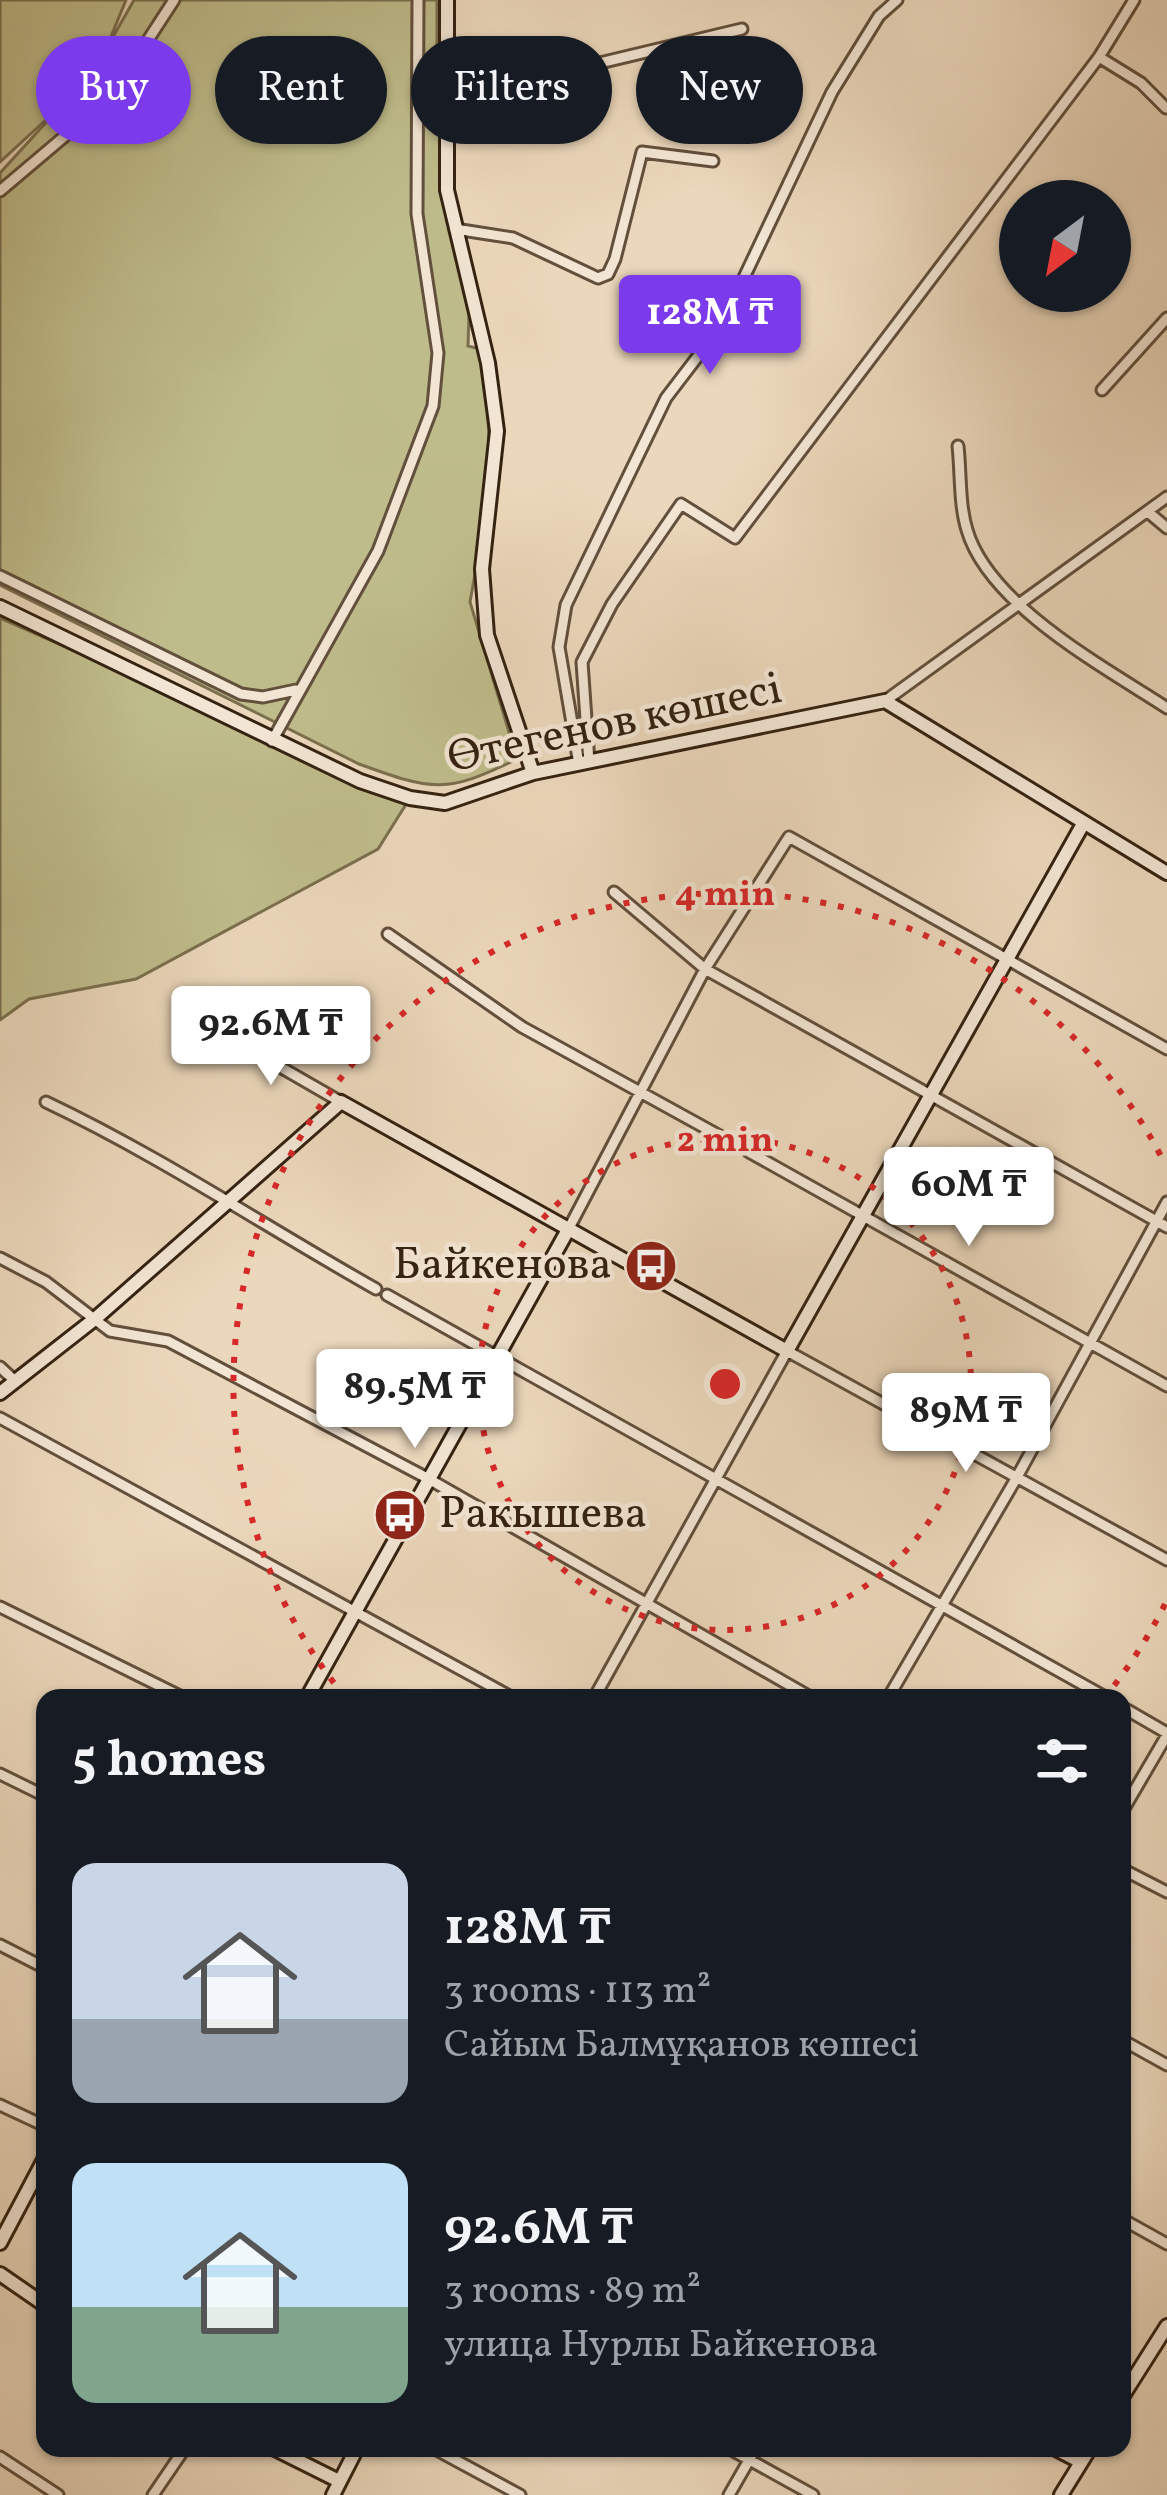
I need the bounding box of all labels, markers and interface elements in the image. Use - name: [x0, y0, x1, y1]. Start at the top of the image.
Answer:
- chip: Buy: [36, 36, 191, 144]
- chip: Rent: [215, 36, 387, 144]
- chip: Filters: [411, 36, 612, 144]
- chip: New: [636, 36, 803, 144]
- north arrow: [999, 180, 1131, 312]
- map controls: [999, 180, 1131, 312]
- pin: 128M ₸: [612, 275, 808, 377]
- text: 128M ₸: [646, 287, 774, 341]
- street label: Өтегенов көшесі: [442, 659, 788, 791]
- text: 4 min: [675, 871, 775, 921]
- pin: 92.6M ₸: [160, 986, 382, 1088]
- text: 92.6M ₸: [198, 998, 344, 1052]
- text: 2 min: [676, 1117, 774, 1167]
- pin: 60M ₸: [885, 1147, 1053, 1249]
- text: 60M ₸: [911, 1159, 1027, 1213]
- place label: Байкенова: [393, 1235, 612, 1298]
- bus stop icon: Байкенова: [623, 1238, 679, 1294]
- pin: 89.5M ₸: [304, 1349, 526, 1451]
- text: 89.5M ₸: [343, 1361, 487, 1415]
- centre of rings: [704, 1363, 746, 1405]
- pin: 89M ₸: [882, 1373, 1050, 1475]
- text: 89M ₸: [909, 1385, 1023, 1439]
- place label: Ракышева: [439, 1484, 647, 1547]
- bus stop icon: Ракышева: [372, 1487, 428, 1543]
- text: 5 homes: [72, 1726, 266, 1797]
- icon: filters: [1029, 1728, 1095, 1794]
- text: 128M ₸: [444, 1894, 612, 1965]
- icon: home: [168, 1911, 312, 2055]
- text: 3 rooms · 113 m²: [444, 1965, 711, 2019]
- text: Сайым Балмұқанов көшесі: [444, 2019, 919, 2073]
- text: 92.6M ₸: [444, 2194, 634, 2265]
- icon: home: [168, 2211, 312, 2355]
- text: 3 rooms · 89 m²: [444, 2265, 701, 2319]
- text: улица Нурлы Байкенова: [444, 2319, 878, 2373]

